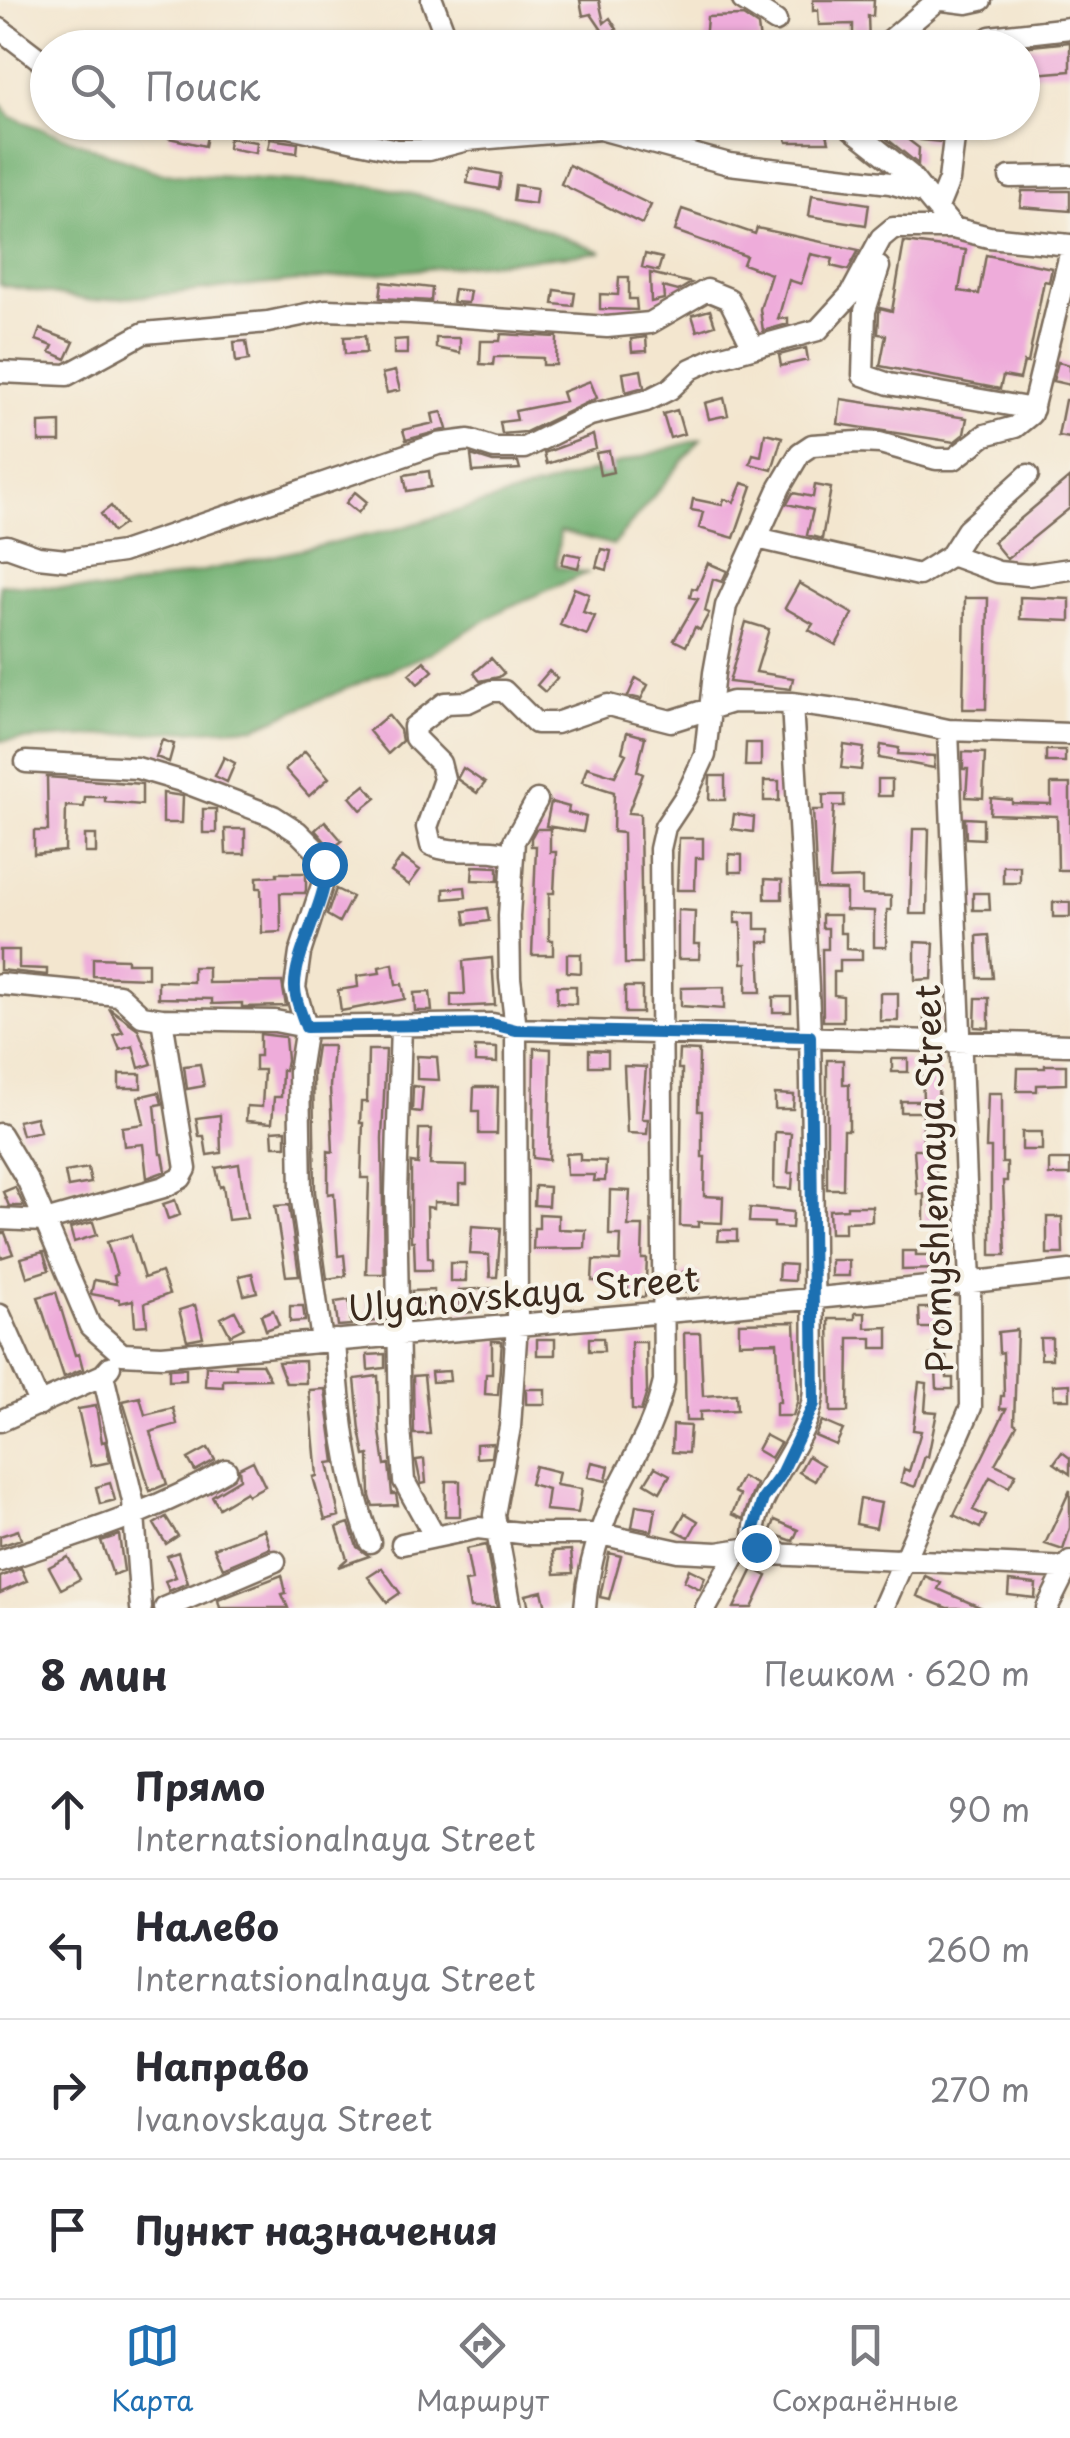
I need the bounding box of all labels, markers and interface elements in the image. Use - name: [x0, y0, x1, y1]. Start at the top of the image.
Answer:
- search box: [30, 30, 1040, 140]
- text: Поиск: [145, 57, 260, 114]
- icon: search: [65, 58, 120, 113]
- route start: [302, 842, 348, 888]
- street label: Promyshlennaya Street: [899, 984, 965, 1374]
- street label: Ulyanovskaya Street: [346, 1250, 700, 1334]
- route end: [734, 1525, 780, 1571]
- text: 8 мин: [40, 1642, 168, 1705]
- text: Пешком · 620 m: [764, 1649, 1030, 1697]
- text: Прямо: [135, 1757, 265, 1814]
- icon: ahead: [40, 1782, 95, 1837]
- text: 90 m: [948, 1785, 1030, 1833]
- text: Internatsionalnaya Street: [135, 1814, 535, 1862]
- text: Налево: [135, 1897, 279, 1954]
- icon: left: [40, 1922, 95, 1977]
- text: 260 m: [926, 1925, 1030, 1973]
- text: Internatsionalnaya Street: [135, 1954, 535, 2002]
- text: Направо: [135, 2037, 309, 2094]
- icon: right: [40, 2062, 95, 2117]
- text: 270 m: [930, 2065, 1030, 2113]
- text: Ivanovskaya Street: [135, 2094, 432, 2142]
- text: Пункт назначения: [135, 2201, 498, 2258]
- icon: arrive: [40, 2202, 95, 2257]
- tab: Карта: [111, 2318, 194, 2421]
- tab: Маршрут: [416, 2318, 549, 2421]
- tab: Сохранённые: [771, 2318, 959, 2421]

